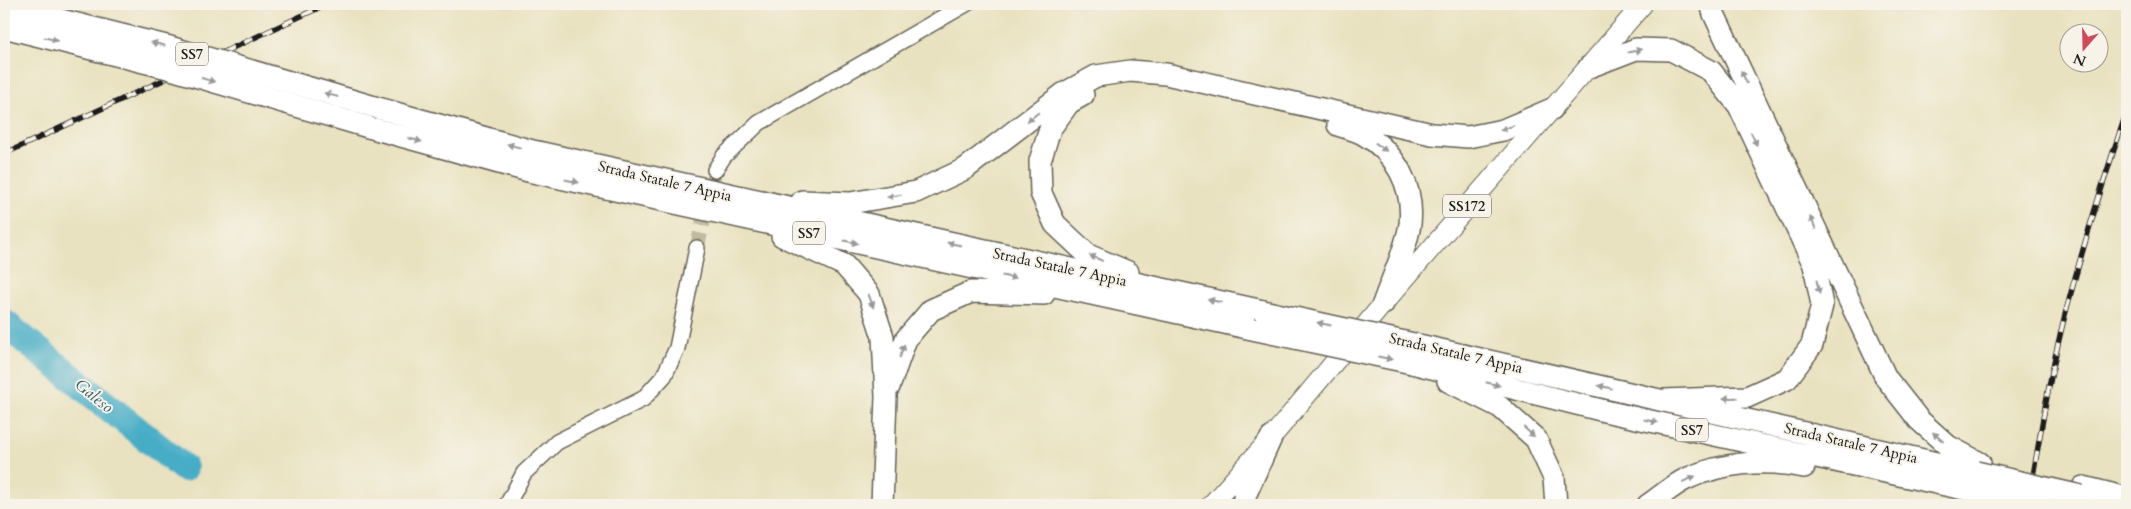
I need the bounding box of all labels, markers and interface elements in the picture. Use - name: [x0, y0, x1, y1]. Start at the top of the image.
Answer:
- north arrow: [2058, 22, 2108, 72]
- one-way arrow: [44, 35, 59, 43]
- one-way arrow: [151, 40, 166, 48]
- road number: SS7: [176, 42, 208, 66]
- one-way arrow: [1627, 47, 1642, 55]
- text: N: [2071, 49, 2089, 71]
- one-way arrow: [1740, 69, 1748, 84]
- one-way arrow: [201, 76, 216, 84]
- one-way arrow: [324, 90, 339, 98]
- one-way arrow: [1027, 112, 1040, 123]
- one-way arrow: [1499, 124, 1514, 132]
- one-way arrow: [1750, 132, 1758, 146]
- one-way arrow: [407, 136, 423, 144]
- one-way arrow: [506, 142, 522, 150]
- one-way arrow: [1374, 142, 1388, 152]
- street label: Strada Statale 7 Appia: [596, 156, 734, 206]
- one-way arrow: [565, 177, 580, 185]
- one-way arrow: [885, 192, 901, 200]
- road number: SS172: [1443, 195, 1491, 218]
- one-way arrow: [1809, 216, 1818, 231]
- road number: SS7: [793, 222, 825, 244]
- one-way arrow: [843, 238, 858, 246]
- one-way arrow: [946, 240, 961, 248]
- street label: Strada Statale 7 Appia: [991, 243, 1129, 291]
- one-way arrow: [1088, 253, 1103, 262]
- one-way arrow: [1002, 273, 1017, 281]
- one-way arrow: [1814, 280, 1822, 295]
- one-way arrow: [868, 293, 875, 308]
- one-way arrow: [1208, 297, 1223, 305]
- one-way arrow: [1315, 320, 1331, 328]
- street label: Strada Statale 7 Appia: [1387, 328, 1525, 378]
- one-way arrow: [898, 343, 906, 358]
- one-way arrow: [1378, 354, 1394, 362]
- water label: Galeso: [70, 374, 118, 419]
- one-way arrow: [1486, 380, 1501, 388]
- one-way arrow: [1597, 383, 1612, 391]
- one-way arrow: [1722, 394, 1738, 402]
- one-way arrow: [1644, 418, 1660, 426]
- road number: SS7: [1676, 418, 1708, 442]
- street label: Strada Statale 7 Appia: [1782, 418, 1920, 468]
- one-way arrow: [1522, 426, 1534, 438]
- one-way arrow: [1932, 432, 1945, 443]
- one-way arrow: [1682, 475, 1696, 483]

